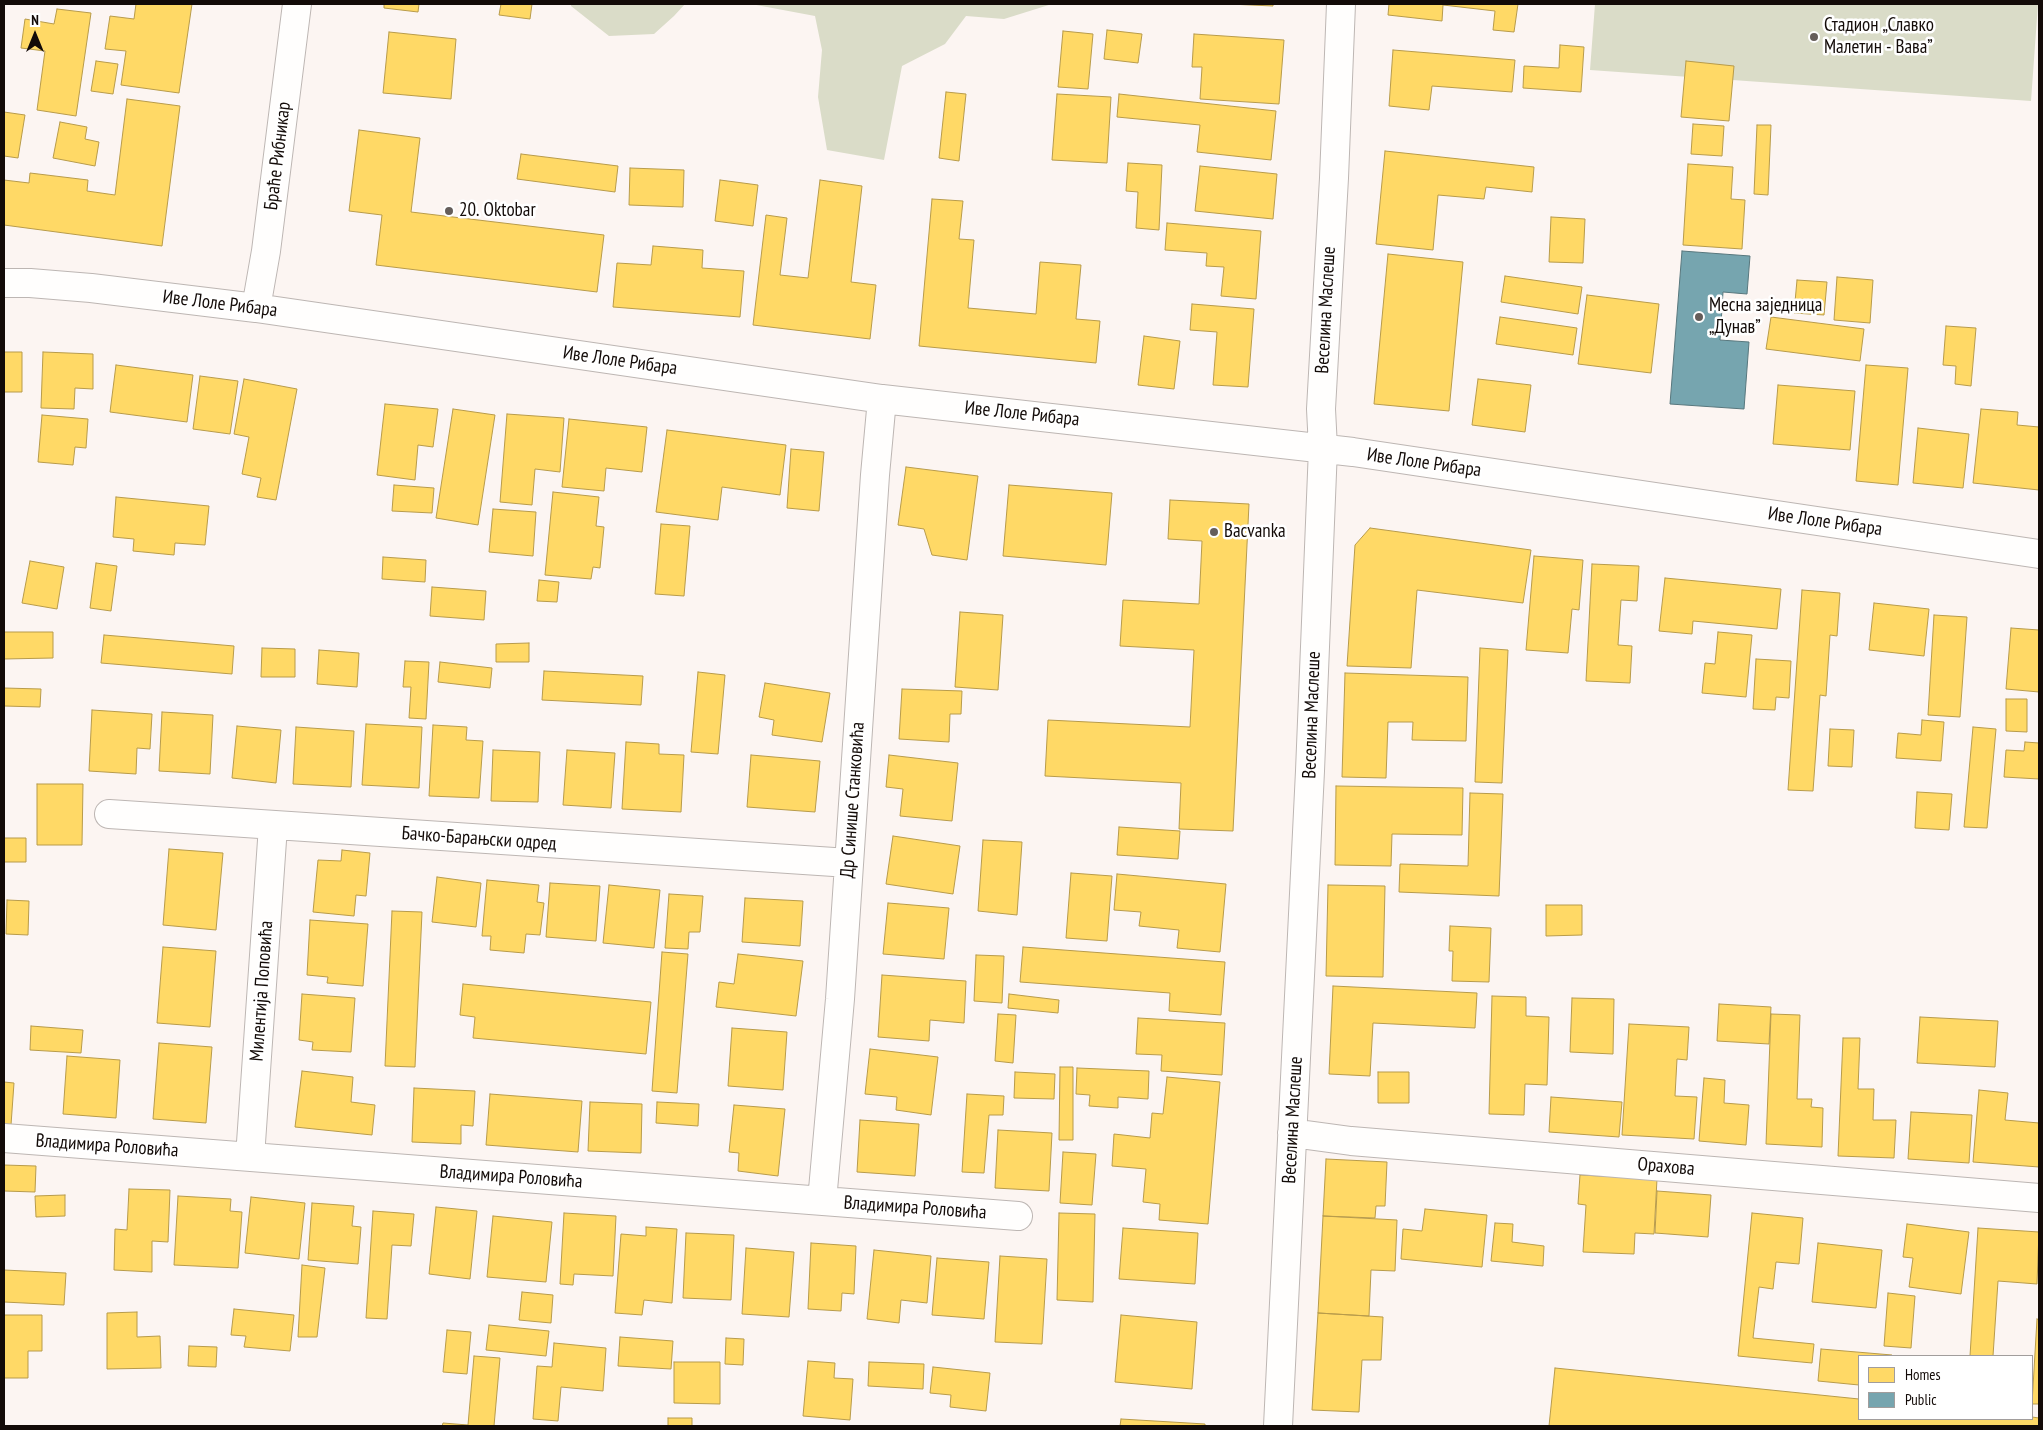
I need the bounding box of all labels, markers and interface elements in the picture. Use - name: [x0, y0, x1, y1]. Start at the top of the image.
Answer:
- north arrow: [10, 10, 60, 60]
- text: N: [31, 11, 39, 29]
- place label: Стадион „Славко Малетин - Вава”: [1824, 15, 1934, 59]
- marker: Стадион „Славко Малетин - Вава”: [1808, 31, 1820, 43]
- street label: Браће Рибникар: [260, 100, 296, 212]
- place label: 20. Oktobar: [459, 200, 536, 222]
- marker: 20. Oktobar: [443, 205, 455, 217]
- street label: Веселина Маслеше: [1311, 246, 1341, 374]
- street label: Иве Лоле Рибара: [161, 286, 279, 322]
- place label: Месна заједница „Дунав”: [1709, 295, 1822, 339]
- marker: Месна заједница „Дунав”: [1693, 311, 1705, 323]
- street label: Иве Лоле Рибара: [561, 342, 679, 380]
- street label: Иве Лоле Рибара: [963, 397, 1081, 431]
- street label: Иве Лоле Рибара: [1365, 444, 1483, 482]
- street label: Иве Лоле Рибара: [1766, 503, 1884, 541]
- place label: Bacvanka: [1224, 521, 1286, 543]
- marker: Bacvanka: [1208, 526, 1220, 538]
- street label: Веселина Маслеше: [1298, 651, 1326, 779]
- street label: Др Синише Станковића: [836, 721, 870, 879]
- street label: Бачко-Барањски одред: [401, 822, 557, 856]
- street label: Милентија Поповића: [246, 920, 278, 1062]
- street label: Веселина Маслеше: [1278, 1056, 1308, 1184]
- street label: Владимира Роловића: [35, 1130, 179, 1162]
- street label: Орахова: [1636, 1153, 1696, 1181]
- street label: Владимира Роловића: [439, 1161, 583, 1193]
- street label: Владимира Роловића: [843, 1192, 987, 1224]
- legend: [1858, 1355, 2033, 1420]
- text: Homes: [1905, 1365, 1941, 1384]
- text: Public: [1905, 1390, 1936, 1409]

